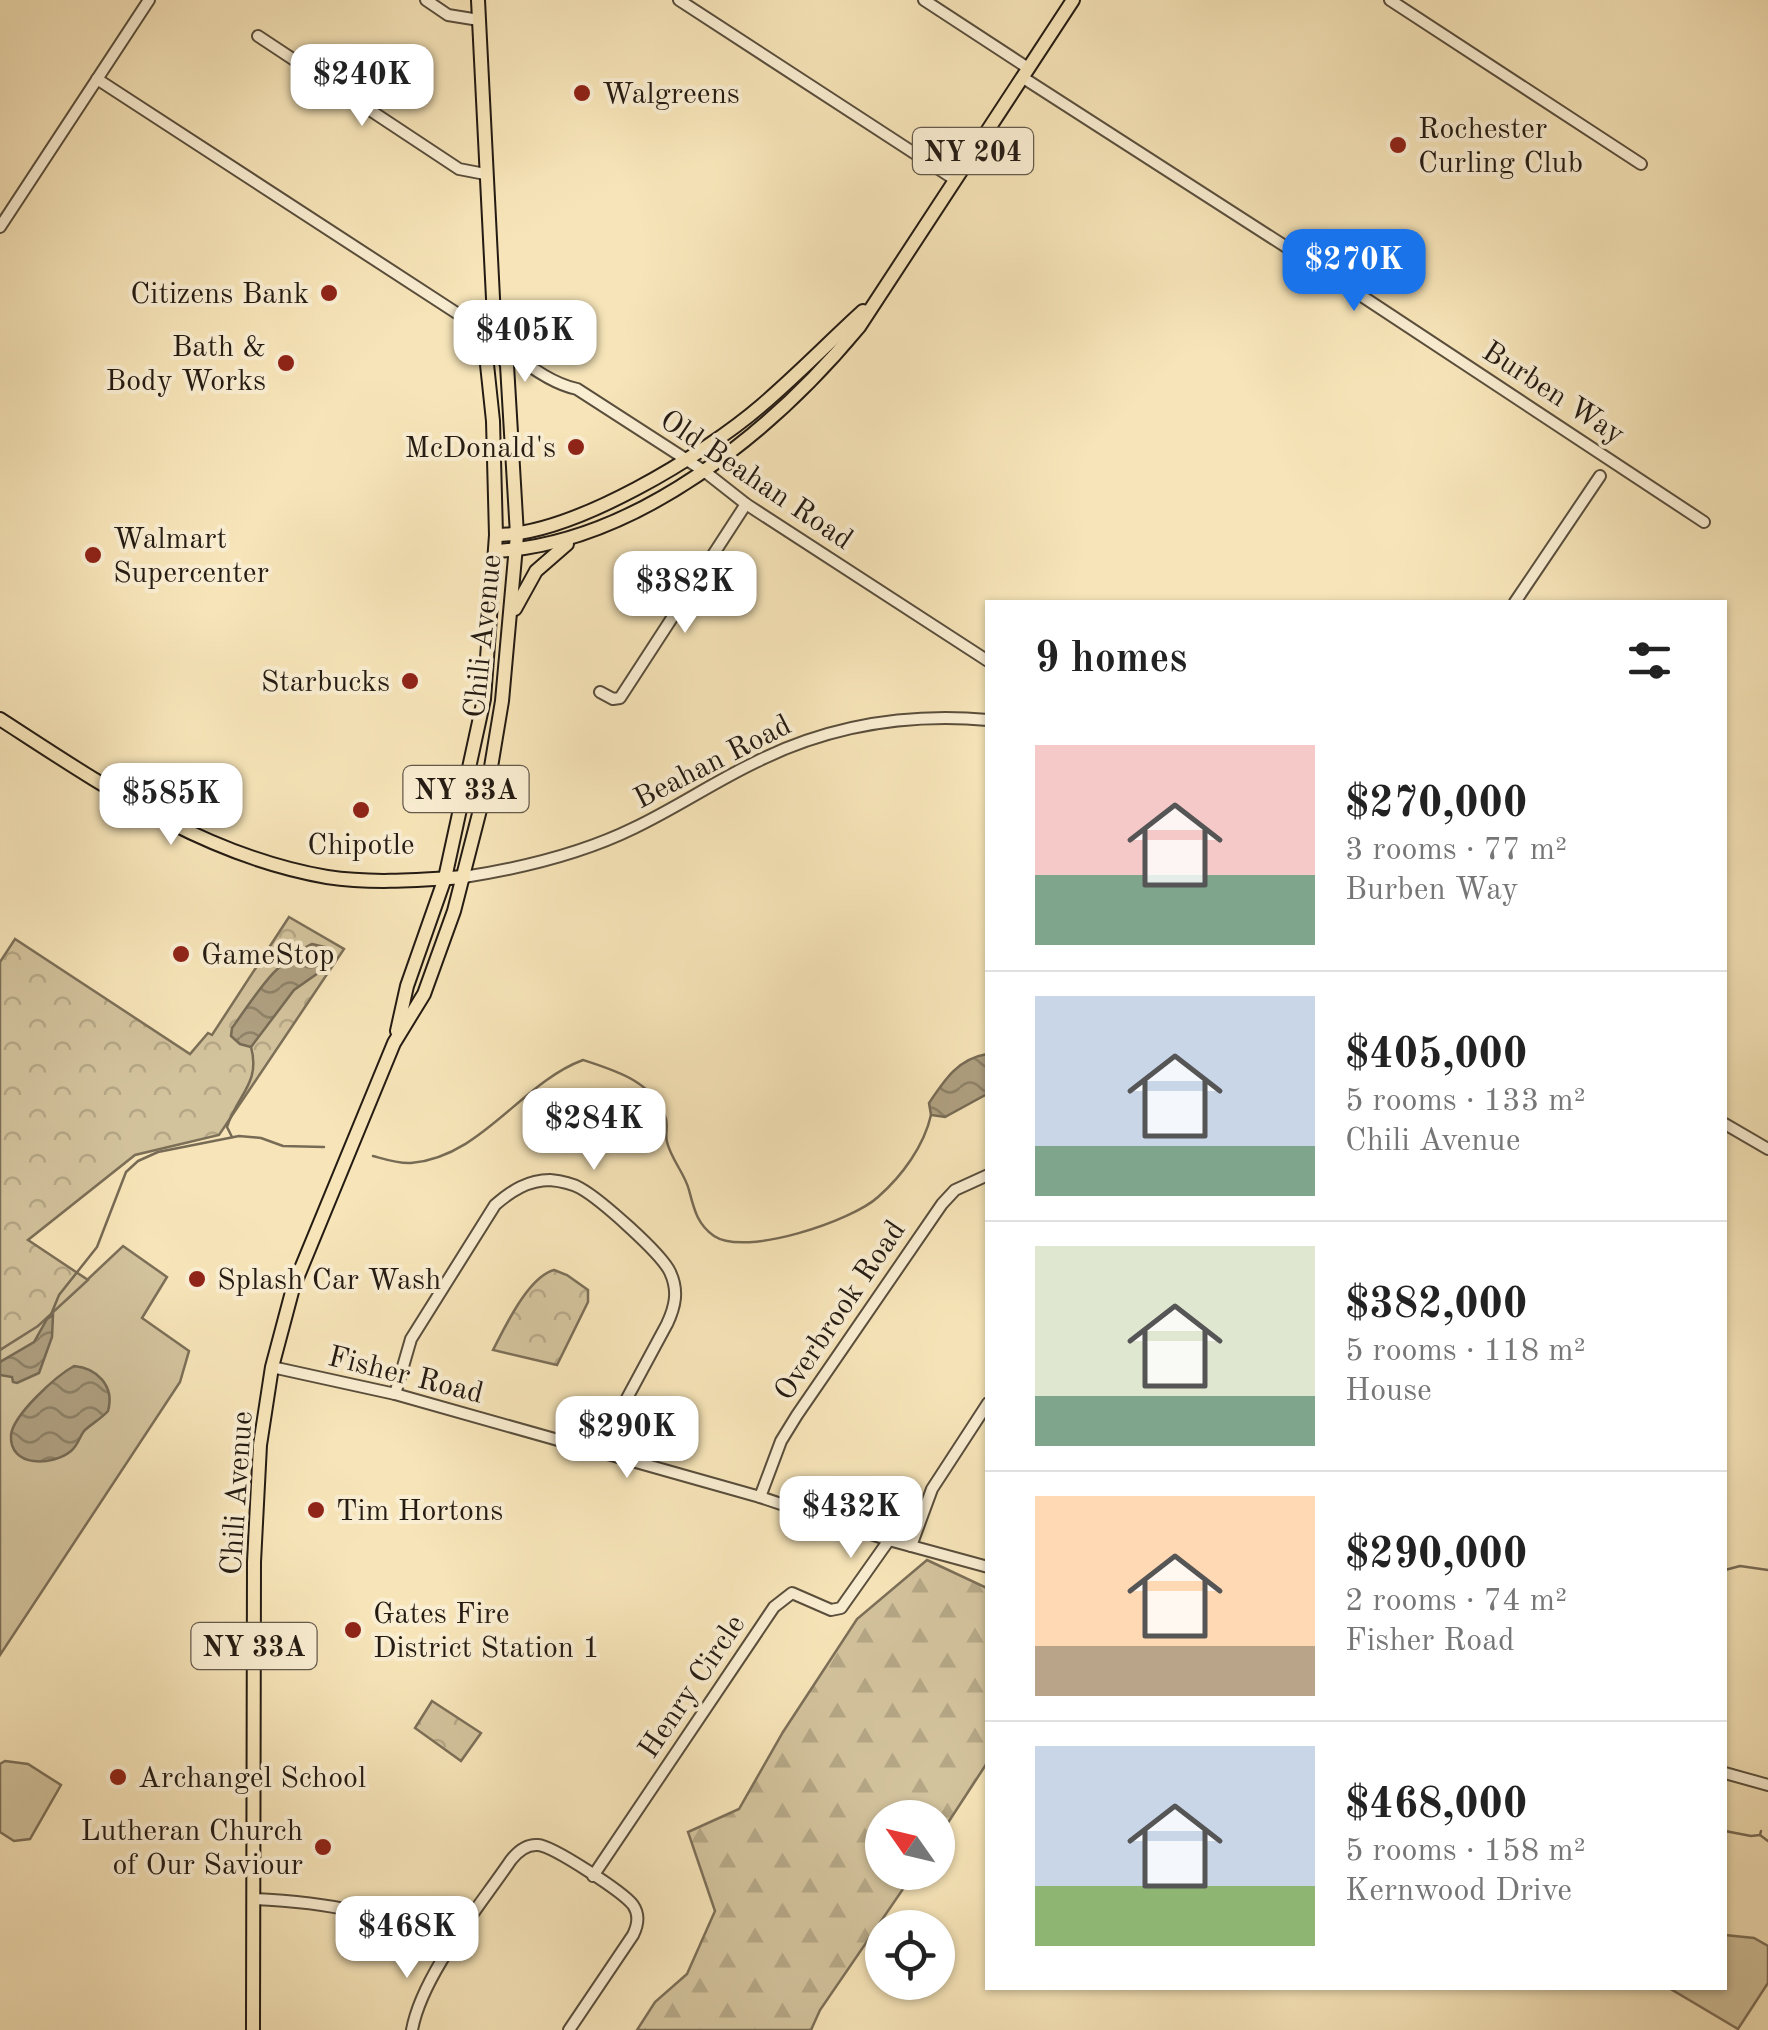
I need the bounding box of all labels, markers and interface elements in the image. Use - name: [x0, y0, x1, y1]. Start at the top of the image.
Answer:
- pin: $240K: [292, 44, 432, 129]
- text: $240K: [313, 60, 411, 92]
- place label: Walgreens: [602, 80, 740, 110]
- marker: Walgreens: [571, 82, 593, 104]
- place label: Rochester Curling Club: [1418, 115, 1583, 179]
- road number: NY 204: [913, 128, 1033, 174]
- marker: Rochester Curling Club: [1387, 134, 1409, 156]
- pin: $270K: [1284, 229, 1424, 314]
- text: $270K: [1305, 245, 1403, 277]
- place label: Citizens Bank: [130, 280, 309, 310]
- marker: Citizens Bank: [318, 282, 340, 304]
- pin: $405K: [455, 300, 595, 385]
- text: $405K: [476, 316, 574, 348]
- place label: Bath & Body Works: [106, 333, 266, 397]
- street label: Burben Way: [1477, 337, 1629, 451]
- marker: Bath & Body Works: [275, 352, 297, 374]
- street label: Old Beahan Road: [654, 405, 858, 556]
- place label: McDonald's: [405, 434, 556, 464]
- marker: McDonald's: [565, 436, 587, 458]
- place label: Walmart Supercenter: [113, 525, 269, 589]
- marker: Walmart Supercenter: [82, 544, 104, 566]
- pin: $382K: [615, 551, 755, 636]
- street label: Chili Avenue: [460, 553, 507, 720]
- text: $382K: [636, 567, 734, 599]
- icon: filters: [1622, 633, 1677, 688]
- text: 9 homes: [1035, 639, 1187, 681]
- place label: Starbucks: [261, 668, 390, 698]
- marker: Starbucks: [399, 670, 421, 692]
- street label: Beahan Road: [630, 710, 796, 815]
- pin: $585K: [101, 763, 241, 848]
- road number: NY 33A: [404, 766, 528, 812]
- text: $585K: [122, 779, 220, 811]
- text: $270,000: [1345, 784, 1527, 826]
- icon: home: [1115, 785, 1235, 905]
- marker: Chipotle: [350, 799, 372, 821]
- place label: Chipotle: [307, 831, 415, 861]
- text: 3 rooms · 77 m²: [1345, 835, 1567, 867]
- text: Burben Way: [1345, 875, 1519, 907]
- place label: GameStop: [201, 941, 335, 971]
- marker: GameStop: [170, 943, 192, 965]
- text: $405,000: [1345, 1035, 1527, 1077]
- icon: home: [1115, 1036, 1235, 1156]
- text: 5 rooms · 133 m²: [1345, 1086, 1586, 1118]
- pin: $284K: [524, 1088, 664, 1173]
- text: $284K: [545, 1104, 643, 1136]
- text: Chili Avenue: [1345, 1126, 1520, 1158]
- street label: Overbrook Road: [770, 1216, 912, 1406]
- place label: Splash Car Wash: [217, 1266, 441, 1296]
- marker: Splash Car Wash: [186, 1268, 208, 1290]
- text: $382,000: [1345, 1285, 1527, 1327]
- icon: home: [1115, 1286, 1235, 1406]
- text: 5 rooms · 118 m²: [1345, 1336, 1586, 1368]
- street label: Fisher Road: [325, 1342, 486, 1410]
- text: House: [1345, 1376, 1432, 1408]
- pin: $290K: [557, 1396, 697, 1481]
- street label: Chili Avenue: [217, 1410, 259, 1576]
- text: $290K: [578, 1412, 676, 1444]
- pin: $432K: [781, 1476, 921, 1561]
- text: $432K: [802, 1492, 900, 1524]
- place label: Tim Hortons: [336, 1497, 503, 1527]
- marker: Tim Hortons: [305, 1499, 327, 1521]
- text: $290,000: [1345, 1535, 1527, 1577]
- icon: home: [1115, 1536, 1235, 1656]
- text: 2 rooms · 74 m²: [1345, 1586, 1567, 1618]
- place label: Gates Fire District Station 1: [373, 1600, 600, 1664]
- street label: Henry Circle: [634, 1610, 751, 1764]
- marker: Gates Fire District Station 1: [342, 1619, 364, 1641]
- road number: NY 33A: [192, 1623, 316, 1669]
- text: Fisher Road: [1345, 1626, 1515, 1658]
- place label: Archangel School: [138, 1764, 366, 1794]
- marker: Archangel School: [107, 1766, 129, 1788]
- text: $468,000: [1345, 1785, 1527, 1827]
- icon: home: [1115, 1786, 1235, 1906]
- north arrow: [865, 1800, 955, 1890]
- map controls: [865, 1800, 955, 2000]
- place label: Lutheran Church of Our Saviour: [80, 1817, 303, 1881]
- marker: Lutheran Church of Our Saviour: [312, 1836, 334, 1858]
- text: 5 rooms · 158 m²: [1345, 1836, 1586, 1868]
- text: Kernwood Drive: [1345, 1876, 1572, 1908]
- pin: $468K: [337, 1896, 477, 1981]
- button: locate: [865, 1910, 955, 2000]
- text: $468K: [358, 1912, 456, 1944]

